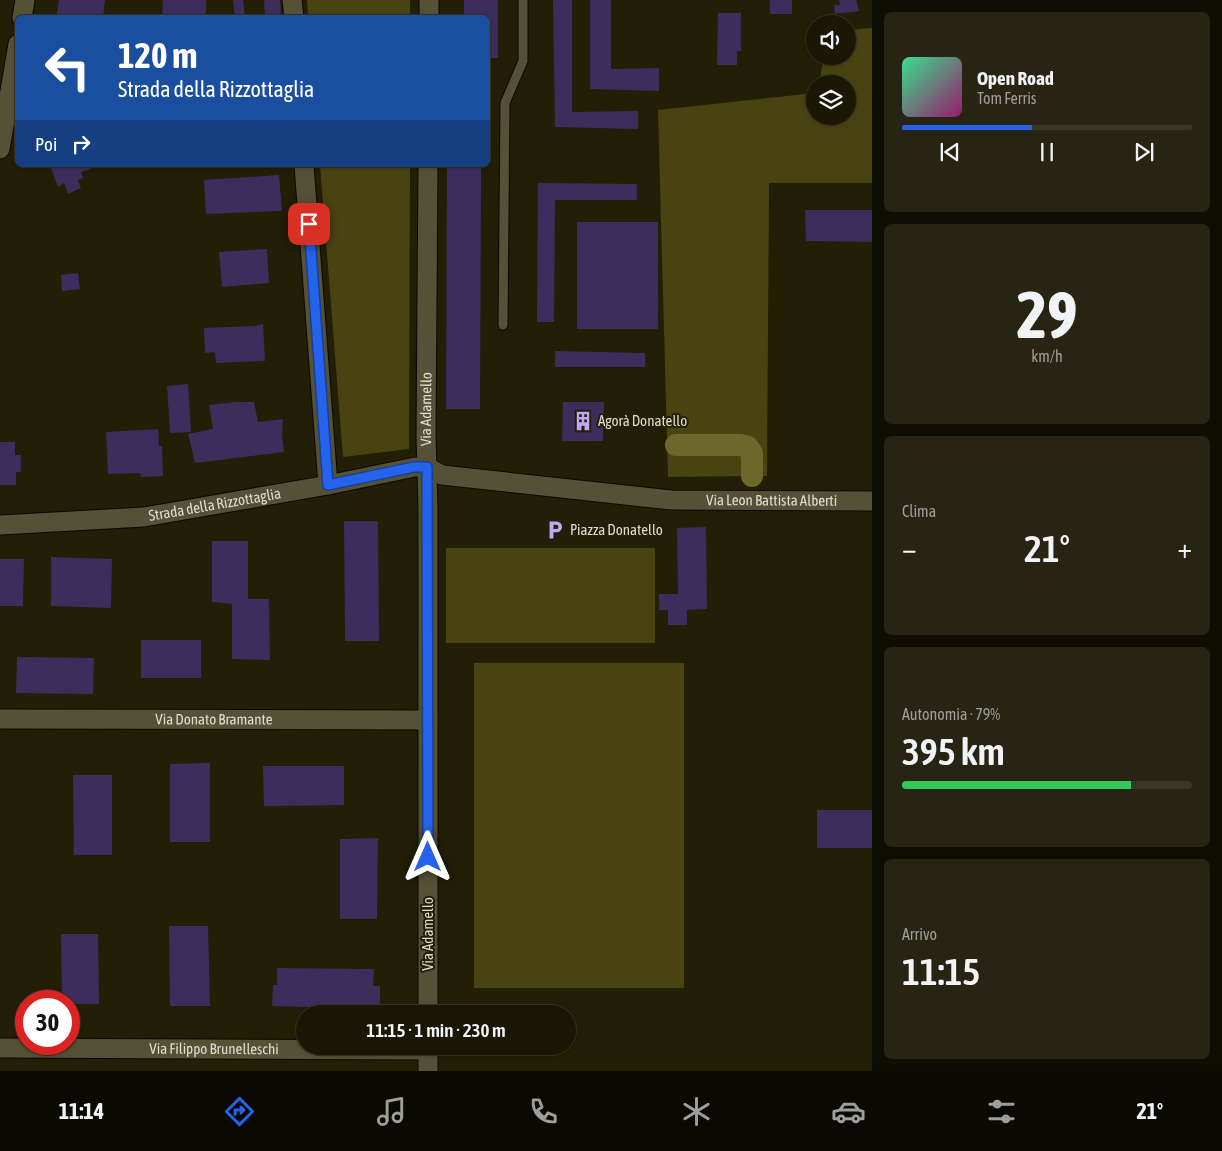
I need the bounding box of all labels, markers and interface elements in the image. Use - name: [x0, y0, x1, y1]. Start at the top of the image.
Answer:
- map controls: [806, 15, 856, 125]
- button: sound: [806, 15, 856, 65]
- icon: left: [35, 35, 100, 100]
- text: 120 m: [118, 35, 197, 75]
- text: Open Road: [977, 67, 1054, 89]
- button: layers: [806, 75, 856, 125]
- text: Strada della Rizzottaglia: [118, 76, 314, 102]
- text: Tom Ferris: [977, 89, 1036, 107]
- icon: right: [67, 130, 95, 158]
- text: Poi: [35, 133, 57, 155]
- icon: previous: [936, 138, 964, 166]
- icon: pause: [1033, 138, 1061, 166]
- icon: next: [1130, 138, 1158, 166]
- pin: [288, 203, 330, 245]
- icon: arrive: [295, 210, 323, 238]
- text: 29: [1016, 277, 1078, 352]
- text: km/h: [1031, 347, 1063, 365]
- street label: Via Adamello: [417, 372, 434, 446]
- building icon: Agorà Donatello: [572, 410, 594, 432]
- place label: Agorà Donatello: [598, 412, 687, 429]
- street label: Strada della Rizzottaglia: [147, 484, 282, 524]
- street label: Via Leon Battista Alberti: [706, 491, 837, 509]
- text: Clima: [902, 502, 936, 520]
- parking icon: Piazza Donatello: [544, 519, 566, 541]
- place label: Piazza Donatello: [570, 521, 663, 538]
- text: 21°: [1024, 527, 1070, 570]
- text: −: [902, 532, 917, 564]
- text: +: [1177, 532, 1192, 564]
- text: Autonomia · 79%: [902, 705, 1000, 723]
- street label: Via Donato Bramante: [155, 710, 273, 728]
- text: 395 km: [902, 730, 1005, 773]
- position arrow: [401, 830, 453, 882]
- street label: Via Adamello: [419, 897, 436, 971]
- text: Arrivo: [902, 925, 937, 943]
- text: 11:15: [902, 950, 980, 993]
- speed limit sign: 30: [15, 990, 80, 1055]
- text: 11:15 · 1 min · 230 m: [366, 1019, 506, 1041]
- street label: Via Filippo Brunelleschi: [149, 1040, 279, 1057]
- icon: directions: [222, 1094, 257, 1129]
- icon: music: [374, 1094, 409, 1129]
- icon: phone: [526, 1094, 561, 1129]
- icon: climate: [679, 1094, 714, 1129]
- icon: car: [831, 1094, 866, 1129]
- icon: filters: [984, 1094, 1019, 1129]
- text: 11:14: [59, 1098, 104, 1124]
- text: 21°: [1136, 1098, 1163, 1124]

